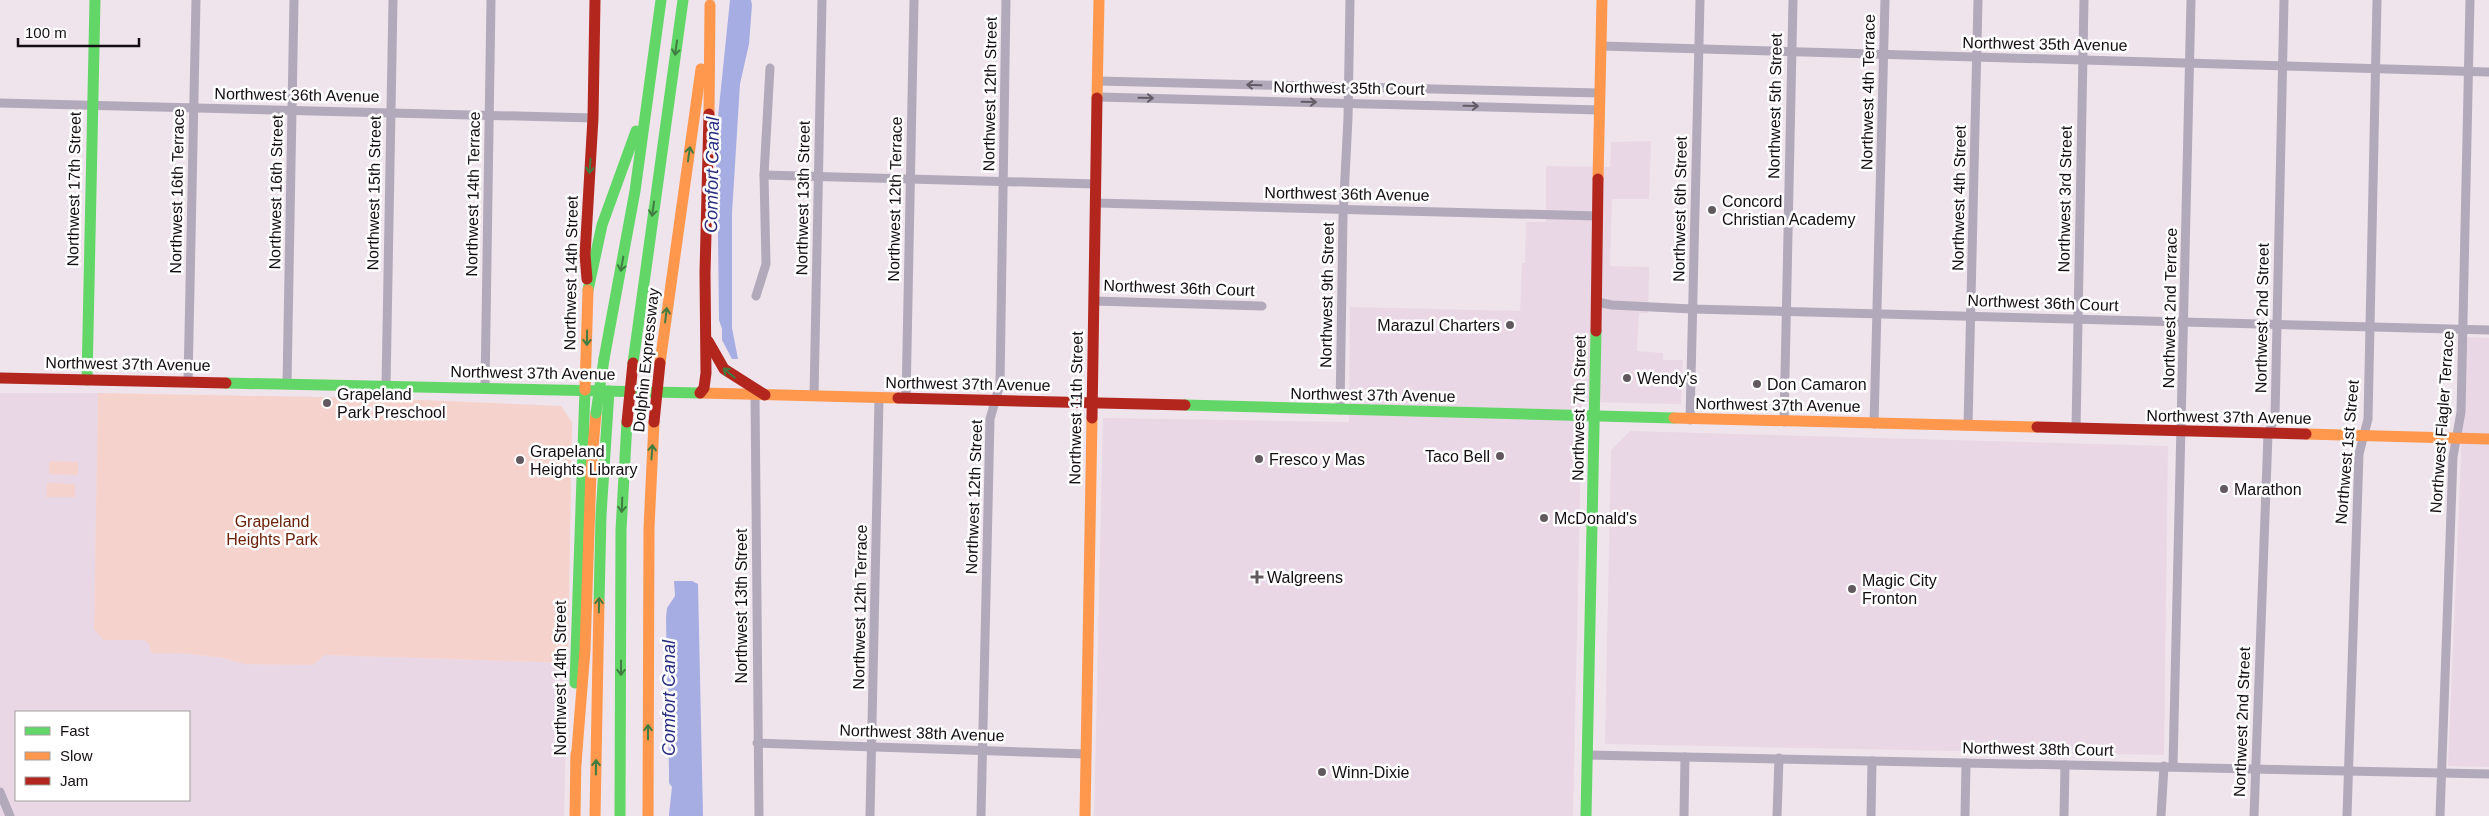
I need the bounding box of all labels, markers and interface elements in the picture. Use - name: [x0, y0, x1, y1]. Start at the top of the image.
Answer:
- street label: Northwest 4th Terrace: [1858, 14, 1878, 170]
- scale bar: [18, 15, 139, 47]
- street label: Northwest 12th Street: [980, 16, 1000, 172]
- text: 100 m: [25, 24, 67, 41]
- street label: Northwest 5th Street: [1765, 32, 1785, 179]
- street label: Northwest 35th Avenue: [1962, 34, 2128, 54]
- one-way arrow: [671, 40, 681, 56]
- street label: Northwest 35th Court: [1273, 78, 1425, 98]
- one-way arrow: [1246, 80, 1262, 90]
- street label: Northwest 36th Avenue: [214, 85, 380, 105]
- one-way arrow: [1138, 93, 1154, 103]
- one-way arrow: [1300, 97, 1316, 107]
- one-way arrow: [1463, 101, 1479, 110]
- street label: Northwest 16th Terrace: [167, 108, 187, 274]
- street label: Northwest 17th Street: [64, 111, 84, 267]
- street label: Northwest 14th Terrace: [463, 111, 483, 277]
- street label: Northwest 16th Street: [266, 114, 286, 270]
- street label: Northwest 15th Street: [364, 115, 384, 271]
- water label: Comfort Canal: [701, 116, 723, 233]
- street label: Northwest 12th Terrace: [885, 116, 905, 282]
- street label: Northwest 13th Street: [793, 120, 813, 276]
- street label: Northwest 4th Street: [1949, 124, 1969, 271]
- street label: Northwest 3rd Street: [2055, 125, 2075, 273]
- street label: Northwest 6th Street: [1670, 135, 1690, 282]
- one-way arrow: [684, 147, 694, 163]
- one-way arrow: [585, 158, 595, 174]
- street label: Northwest 36th Avenue: [1264, 184, 1430, 204]
- place label: Concord Christian Academy: [1722, 193, 1855, 228]
- street label: Northwest 14th Street: [561, 195, 581, 351]
- one-way arrow: [647, 201, 657, 217]
- marker: Concord Christian Academy: [1706, 204, 1718, 216]
- street label: Northwest 9th Street: [1317, 221, 1337, 368]
- street label: Northwest 2nd Terrace: [2160, 227, 2180, 388]
- street label: Northwest 2nd Street: [2252, 242, 2272, 393]
- one-way arrow: [617, 256, 627, 272]
- street label: Northwest 36th Court: [1103, 277, 1255, 299]
- street label: Dolphin Expressway: [630, 287, 662, 433]
- street label: Northwest 36th Court: [1967, 292, 2119, 314]
- one-way arrow: [661, 307, 671, 323]
- place label: Marazul Charters: [1377, 317, 1500, 334]
- marker: Marazul Charters: [1504, 319, 1516, 331]
- one-way arrow: [582, 330, 592, 346]
- street label: Northwest Flagler Terrace: [2427, 330, 2457, 514]
- street label: Northwest 11th Street: [1066, 331, 1086, 485]
- street label: Northwest 7th Street: [1569, 334, 1589, 481]
- street label: Northwest 37th Avenue: [45, 354, 211, 374]
- street label: Northwest 37th Avenue: [450, 363, 616, 383]
- one-way arrow: [723, 367, 736, 378]
- place label: Wendy's: [1637, 370, 1698, 387]
- marker: Wendy's: [1621, 372, 1633, 384]
- street label: Northwest 37th Avenue: [885, 374, 1051, 394]
- place label: Don Camaron: [1767, 376, 1867, 393]
- marker: Don Camaron: [1751, 378, 1763, 390]
- street label: Northwest 1st Street: [2332, 379, 2362, 525]
- street label: Northwest 37th Avenue: [1290, 385, 1456, 405]
- place label: Grapeland Park Preschool: [337, 386, 446, 421]
- street label: Northwest 37th Avenue: [1695, 395, 1861, 415]
- marker: Grapeland Park Preschool: [321, 397, 333, 409]
- street label: Northwest 37th Avenue: [2146, 407, 2312, 427]
- street label: Northwest 12th Street: [963, 419, 985, 575]
- place label: Grapeland Heights Library: [530, 443, 638, 478]
- one-way arrow: [648, 445, 657, 461]
- place label: Taco Bell: [1425, 448, 1490, 465]
- marker: Taco Bell: [1494, 450, 1506, 462]
- place label: Fresco y Mas: [1269, 451, 1365, 468]
- marker: Fresco y Mas: [1253, 453, 1265, 465]
- marker: Grapeland Heights Library: [514, 454, 526, 466]
- place label: Marathon: [2234, 481, 2302, 498]
- marker: Marathon: [2218, 483, 2230, 495]
- one-way arrow: [618, 497, 627, 513]
- place label: McDonald's: [1554, 510, 1637, 527]
- marker: McDonald's: [1538, 512, 1550, 524]
- park label: Grapeland Heights Park: [226, 513, 319, 548]
- street label: Northwest 12th Terrace: [850, 524, 870, 690]
- street label: Northwest 13th Street: [733, 528, 750, 683]
- place label: Walgreens: [1267, 569, 1343, 586]
- marker: Walgreens: [1251, 571, 1263, 583]
- place label: Magic City Fronton: [1862, 572, 1937, 607]
- marker: Magic City Fronton: [1846, 583, 1858, 595]
- one-way arrow: [594, 597, 604, 614]
- street label: Northwest 14th Street: [552, 600, 569, 755]
- water label: Comfort Canal: [659, 639, 679, 756]
- street label: Northwest 2nd Street: [2231, 646, 2253, 797]
- one-way arrow: [616, 660, 626, 676]
- legend: [15, 711, 190, 801]
- text: Fast: [60, 722, 90, 739]
- street label: Northwest 38th Avenue: [839, 722, 1005, 744]
- one-way arrow: [643, 725, 653, 741]
- street label: Northwest 38th Court: [1962, 739, 2114, 759]
- text: Slow: [60, 747, 93, 764]
- one-way arrow: [591, 760, 601, 776]
- place label: Winn-Dixie: [1332, 764, 1409, 781]
- marker: Winn-Dixie: [1316, 766, 1328, 778]
- text: Jam: [60, 772, 88, 789]

